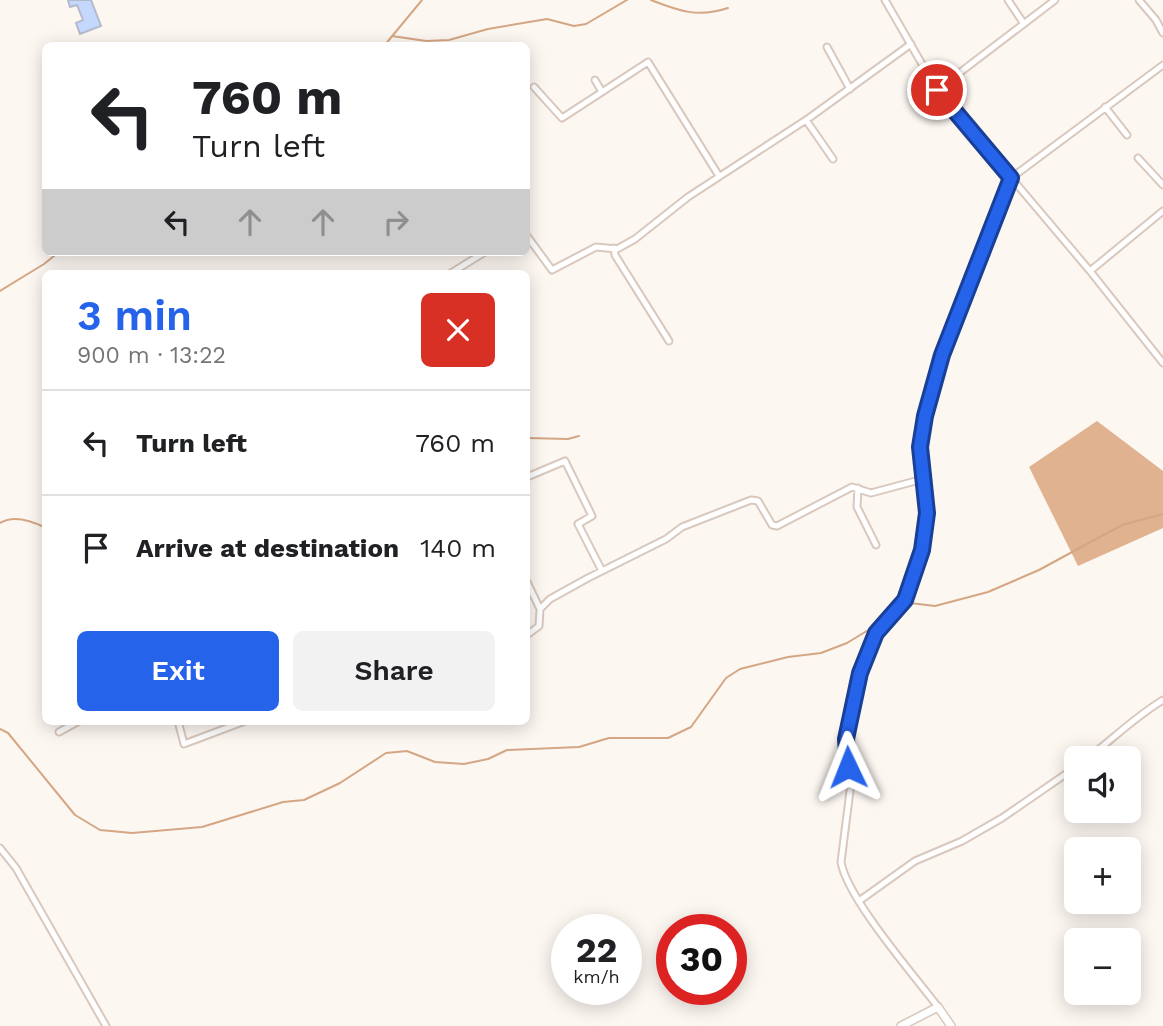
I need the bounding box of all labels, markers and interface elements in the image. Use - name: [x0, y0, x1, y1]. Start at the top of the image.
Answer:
- pin: [907, 60, 967, 120]
- text: 760 m: [192, 68, 342, 126]
- icon: left: [77, 70, 168, 161]
- icon: arrive: [918, 71, 956, 109]
- text: Turn left: [192, 127, 325, 165]
- icon: left: [158, 203, 196, 241]
- icon: ahead: [231, 203, 269, 241]
- icon: ahead: [304, 203, 342, 241]
- icon: right: [377, 203, 415, 241]
- text: 3 min: [77, 291, 192, 340]
- button: close: [421, 293, 495, 367]
- text: 900 m · 13:22: [77, 342, 226, 369]
- icon: left: [77, 424, 115, 462]
- text: Turn left: [136, 428, 247, 458]
- text: 760 m: [415, 428, 495, 458]
- icon: arrive: [77, 529, 115, 567]
- text: Arrive at destination: [136, 533, 399, 563]
- text: 140 m: [420, 533, 496, 563]
- button: Exit: [77, 631, 279, 711]
- button: Share: [293, 631, 495, 711]
- position arrow: [811, 730, 885, 804]
- map controls: [1064, 746, 1141, 1005]
- button: sound: [1064, 746, 1141, 823]
- button: +: [1064, 837, 1141, 914]
- speed limit sign: 30: [656, 914, 747, 1005]
- button: −: [1064, 928, 1141, 1005]
- text: 22: [576, 929, 617, 971]
- text: km/h: [573, 966, 620, 987]

